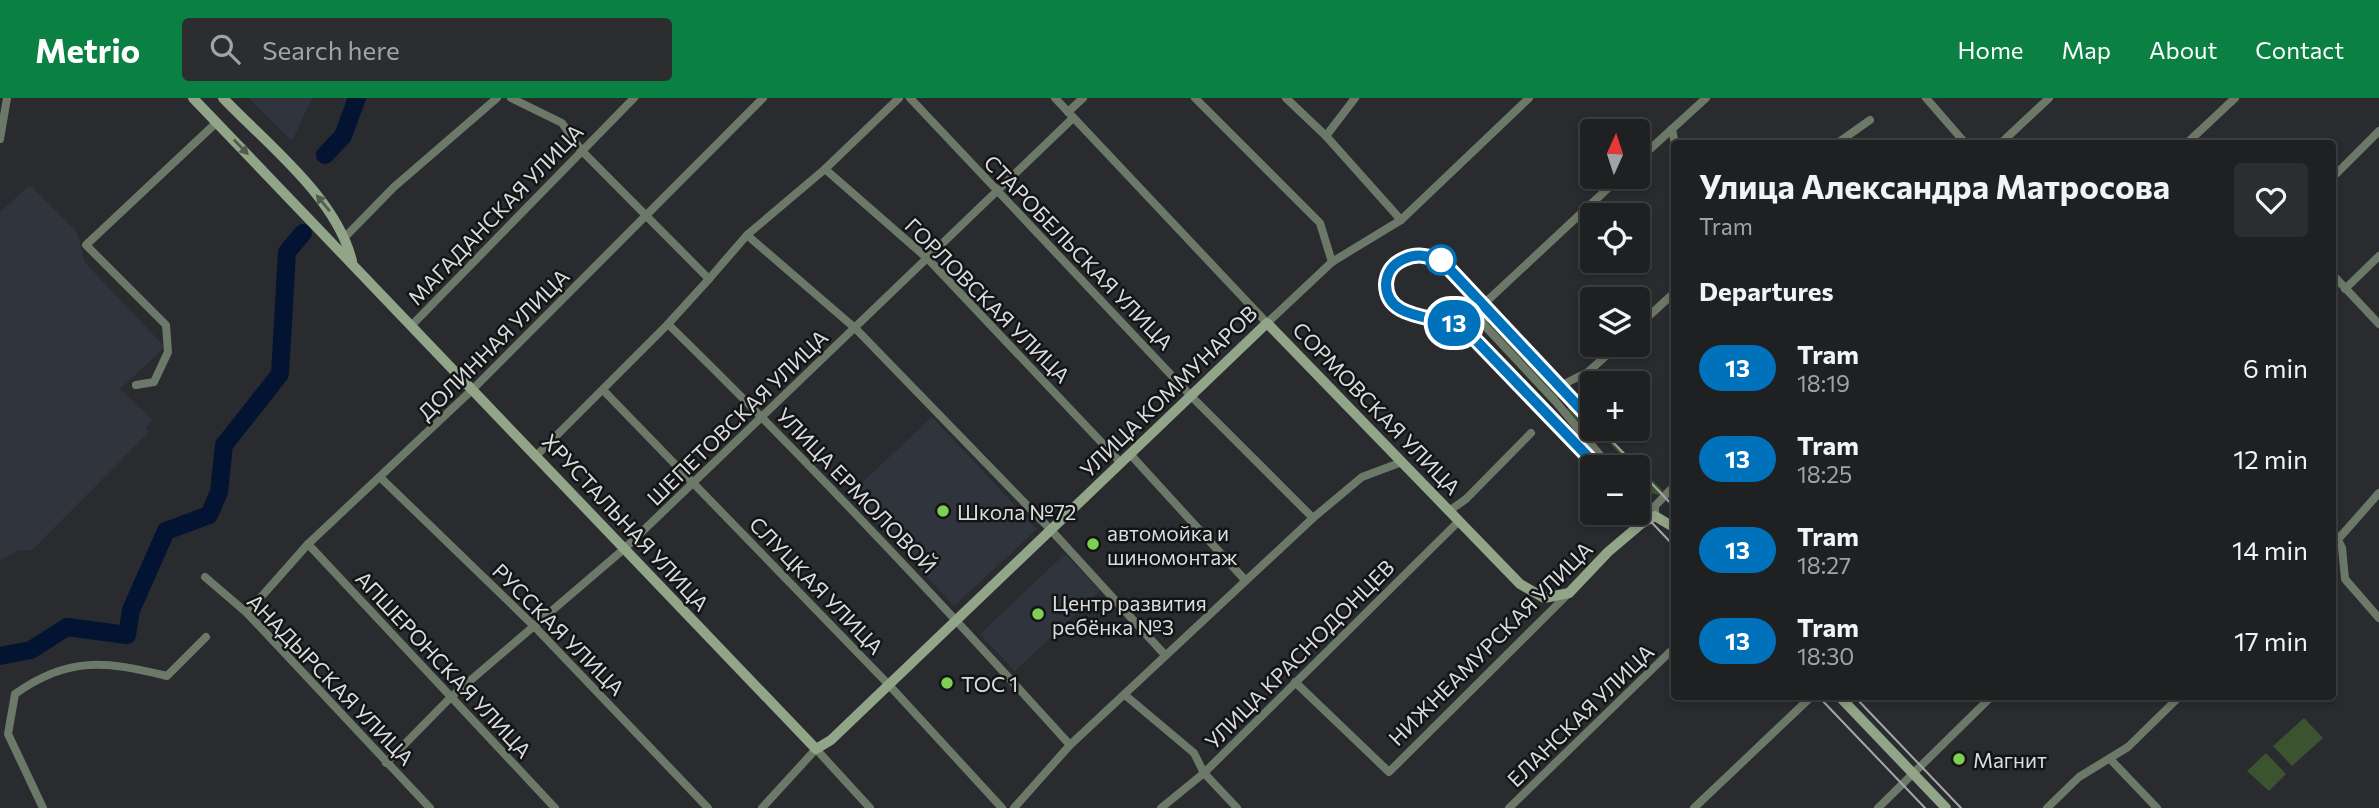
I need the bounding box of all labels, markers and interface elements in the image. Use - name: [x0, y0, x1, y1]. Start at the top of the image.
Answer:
- search box: [182, 18, 672, 81]
- text: Metrio: [35, 29, 140, 70]
- icon: search: [206, 30, 244, 68]
- text: Search here: [262, 34, 400, 65]
- text: Home: [1958, 35, 2024, 64]
- text: Map: [2062, 35, 2111, 64]
- text: About: [2149, 35, 2217, 64]
- text: Contact: [2255, 35, 2344, 64]
- street label: МАГАДАНСКАЯ УЛИЦА: [402, 119, 588, 309]
- north arrow: [1580, 119, 1650, 189]
- map controls: [1580, 119, 1650, 525]
- one-way arrow: [232, 138, 248, 155]
- street label: СТАРОБЕЛЬСКАЯ УЛИЦА: [979, 149, 1179, 355]
- button: heart: [2234, 163, 2308, 237]
- text: Улица Александра Матросова: [1699, 165, 2170, 206]
- one-way arrow: [316, 195, 331, 212]
- button: locate: [1580, 203, 1650, 273]
- street label: ГОРЛОВСКАЯ УЛИЦА: [900, 212, 1076, 388]
- text: Tram: [1699, 212, 1753, 240]
- unlabelled marker: [1426, 245, 1456, 275]
- street label: ДОЛИННАЯ УЛИЦА: [412, 263, 574, 425]
- text: Departures: [1699, 275, 1834, 306]
- button: layers: [1580, 287, 1650, 357]
- street label: УЛИЦА КОММУНАРОВ: [1074, 300, 1262, 482]
- line badge: 13: [1422, 300, 1486, 346]
- text: 13: [1442, 308, 1466, 337]
- street label: СОРМОВСКАЯ УЛИЦА: [1288, 316, 1466, 500]
- street label: ШЕПЕТОВСКАЯ УЛИЦА: [641, 324, 833, 510]
- text: Tram: [1797, 338, 1859, 369]
- text: 6 min: [2243, 352, 2308, 383]
- text: 13: [1725, 353, 1750, 382]
- text: 18:19: [1797, 369, 1850, 397]
- button: +: [1580, 371, 1650, 441]
- street label: УЛИЦА ЕРМОЛОВОЙ: [772, 402, 942, 578]
- street label: ХРУСТАЛЬНАЯ УЛИЦА: [538, 428, 714, 616]
- text: Tram: [1797, 429, 1859, 460]
- text: 12 min: [2233, 443, 2308, 474]
- text: 13: [1725, 444, 1750, 473]
- button: −: [1580, 455, 1650, 525]
- text: 18:25: [1797, 460, 1852, 488]
- place label: Школа №72: [957, 499, 1076, 524]
- marker: Школа №72: [935, 503, 951, 519]
- street label: СЛУЦКАЯ УЛИЦА: [745, 511, 889, 659]
- place label: автомойка и шиномонтаж: [1107, 520, 1238, 569]
- text: Tram: [1797, 520, 1859, 551]
- text: 14 min: [2232, 534, 2308, 565]
- text: 13: [1725, 535, 1750, 564]
- marker: автомойка и шиномонтаж: [1085, 536, 1101, 552]
- street label: НИЖНЕАМУРСКАЯ УЛИЦА: [1383, 536, 1597, 750]
- text: 18:27: [1797, 551, 1851, 579]
- street label: УЛИЦА КРАСНОДОНЦЕВ: [1199, 554, 1399, 754]
- street label: РУССКАЯ УЛИЦА: [488, 558, 630, 700]
- street label: АПШЕРОНСКАЯ УЛИЦА: [351, 565, 537, 763]
- street label: АНАДЫРСКАЯ УЛИЦА: [243, 588, 419, 770]
- place label: Центр развития ребёнка №3: [1052, 590, 1207, 639]
- marker: Центр развития ребёнка №3: [1030, 606, 1046, 622]
- text: Tram: [1797, 611, 1859, 642]
- text: 17 min: [2234, 625, 2308, 656]
- text: 13: [1725, 626, 1750, 655]
- street label: ЕЛАНСКАЯ УЛИЦА: [1502, 639, 1658, 791]
- text: 18:30: [1797, 642, 1854, 670]
- place label: ТОС 1: [961, 671, 1018, 696]
- marker: ТОС 1: [939, 675, 955, 691]
- place label: Магнит: [1973, 747, 2047, 772]
- marker: Магнит: [1951, 751, 1967, 767]

